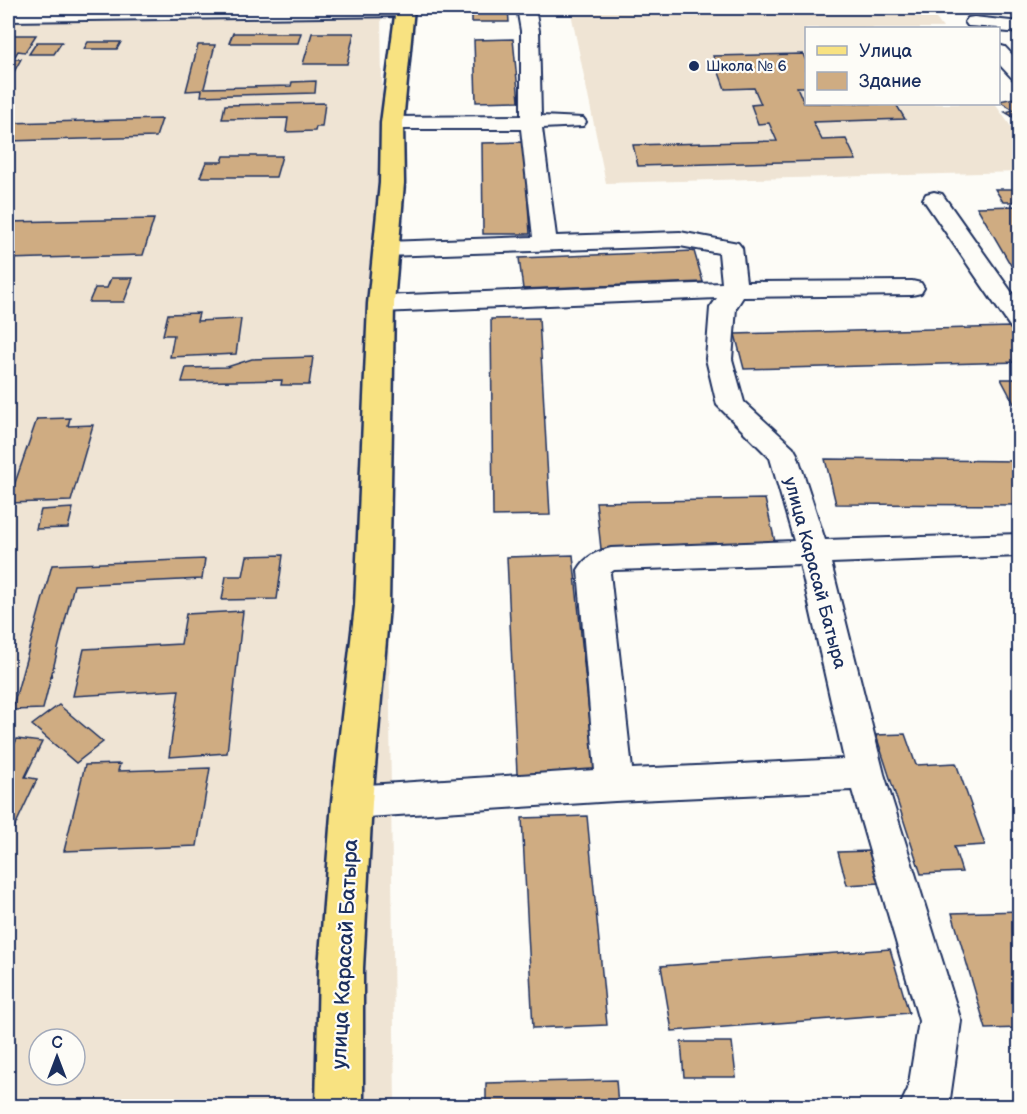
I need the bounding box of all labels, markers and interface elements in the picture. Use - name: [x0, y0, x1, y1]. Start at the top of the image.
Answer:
- legend: [805, 27, 1000, 105]
- text: Улица: [859, 41, 913, 62]
- place label: Школа № 6: [706, 57, 787, 76]
- marker: Школа № 6: [687, 59, 701, 73]
- text: Здание: [859, 71, 921, 92]
- street label: улица Карасай Батыра: [779, 475, 851, 671]
- street label: улица Карасай Батыра: [326, 838, 364, 1070]
- north arrow: [27, 1027, 87, 1087]
- text: С: [51, 1034, 63, 1053]

